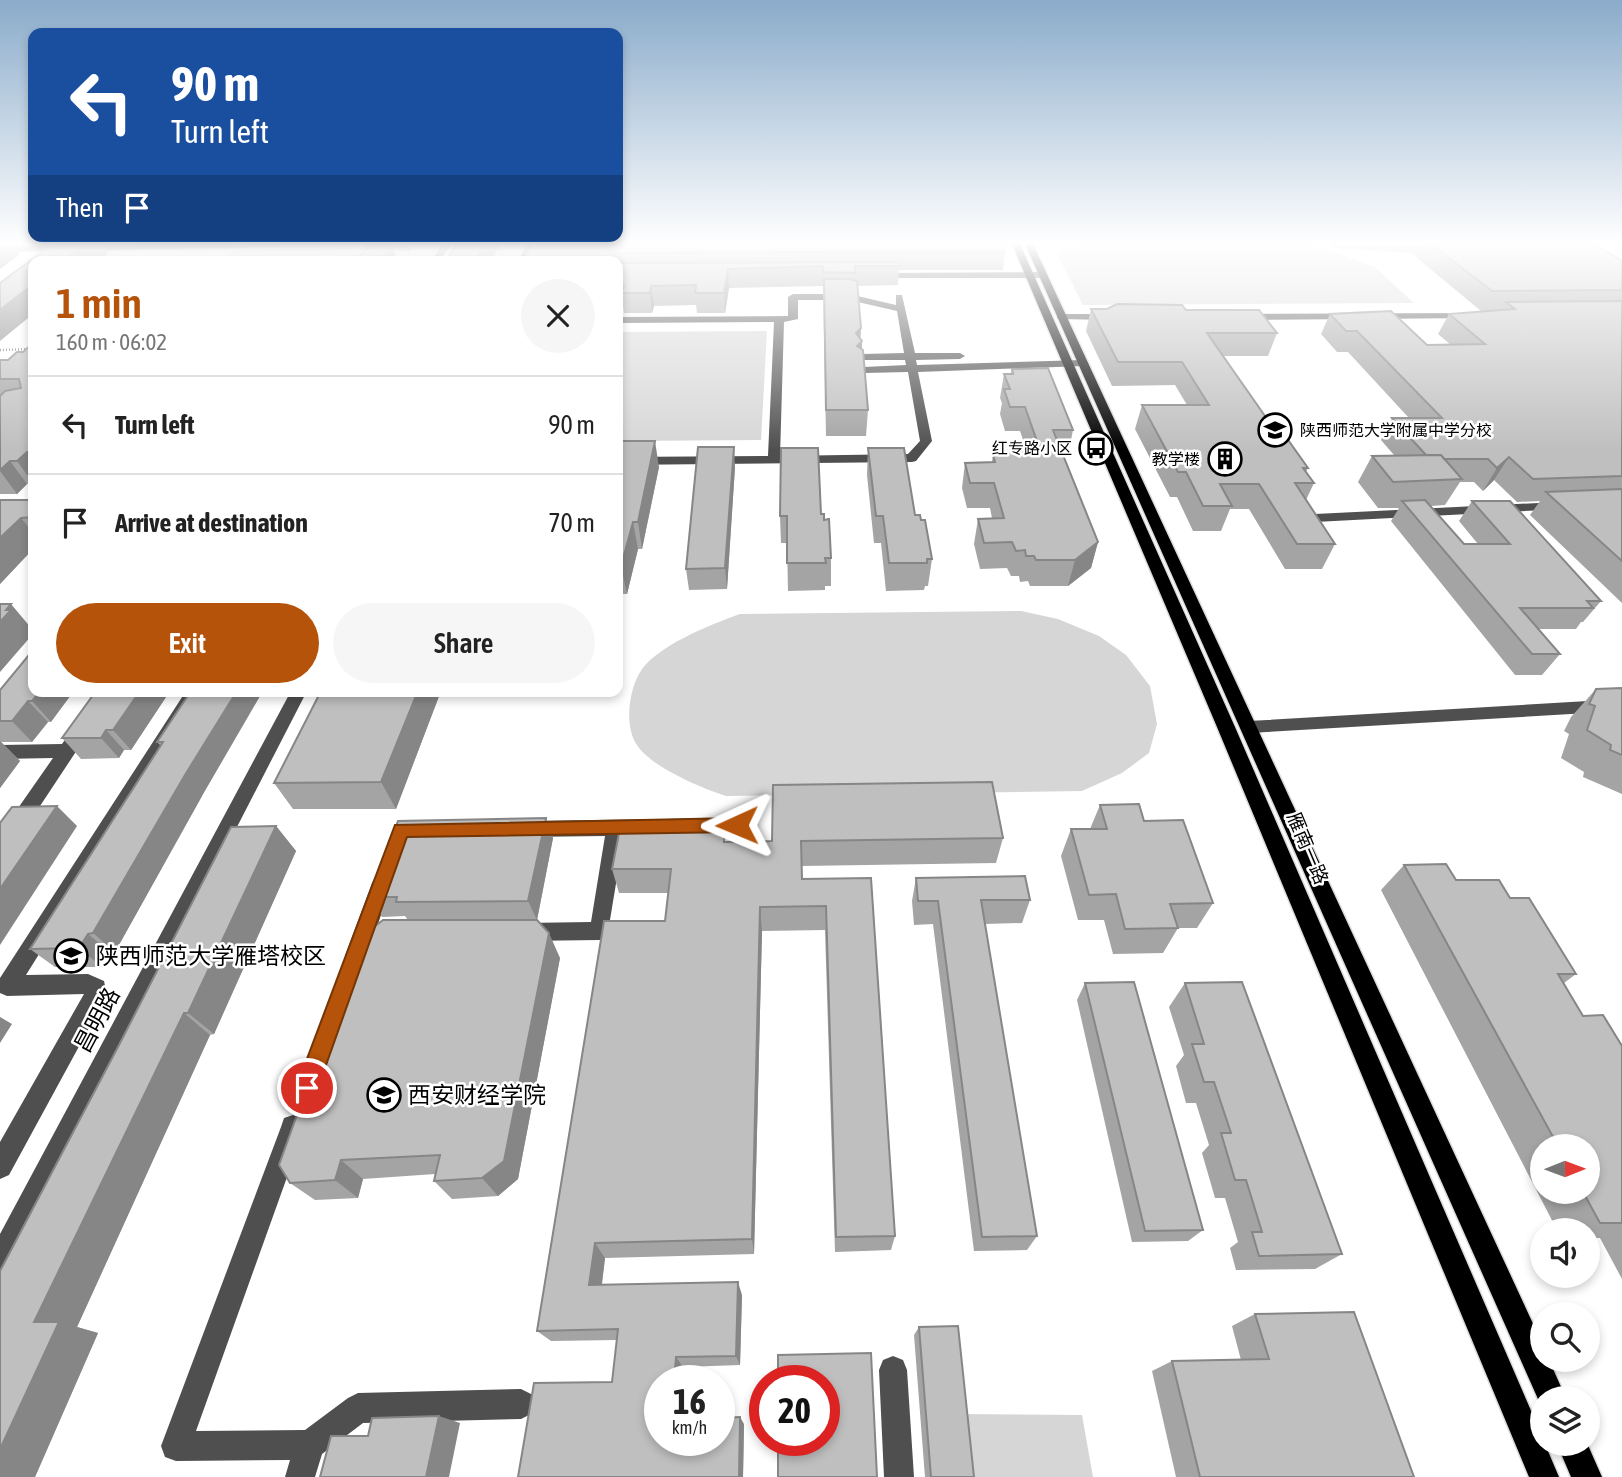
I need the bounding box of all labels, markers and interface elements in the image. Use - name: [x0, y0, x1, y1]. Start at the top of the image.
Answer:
- text: 90 m: [171, 55, 259, 111]
- icon: left: [56, 56, 147, 147]
- text: Turn left: [171, 113, 269, 150]
- icon: arrive: [118, 189, 156, 227]
- text: Then: [56, 193, 104, 223]
- text: 1 min: [56, 279, 142, 327]
- button: close: [521, 279, 595, 353]
- text: 160 m · 06:02: [56, 329, 167, 355]
- icon: left: [56, 406, 94, 444]
- text: Turn left: [115, 410, 195, 440]
- text: 90 m: [548, 410, 595, 440]
- school or university icon: 陕西师范大学附属中学分校: [1256, 411, 1294, 449]
- place label: 陕西师范大学附属中学分校: [1300, 421, 1492, 439]
- bus stop icon: 红专路小区: [1077, 429, 1115, 467]
- place label: 红专路小区: [992, 439, 1072, 457]
- building icon: 教学楼: [1206, 440, 1244, 478]
- place label: 教学楼: [1152, 450, 1200, 468]
- icon: arrive: [56, 504, 94, 542]
- text: Arrive at destination: [115, 508, 308, 538]
- text: 70 m: [548, 508, 595, 538]
- button: Exit: [56, 603, 319, 683]
- button: Share: [333, 603, 595, 683]
- position arrow: [700, 788, 774, 862]
- street label: 雁南一路: [1283, 809, 1333, 887]
- school or university icon: 陕西师范大学雁塔校区: [52, 937, 90, 975]
- place label: 陕西师范大学雁塔校区: [96, 943, 326, 969]
- street label: 昌明路: [69, 983, 125, 1057]
- pin: [277, 1058, 337, 1118]
- icon: arrive: [288, 1069, 326, 1107]
- school or university icon: 西安财经学院: [365, 1076, 403, 1114]
- place label: 西安财经学院: [408, 1082, 546, 1108]
- north arrow: [1530, 1134, 1600, 1204]
- map controls: [1530, 1134, 1600, 1456]
- button: sound: [1530, 1218, 1600, 1288]
- button: search: [1530, 1302, 1600, 1372]
- speed limit sign: 20: [749, 1365, 840, 1456]
- text: 16: [673, 1381, 706, 1421]
- button: layers: [1530, 1386, 1600, 1456]
- text: km/h: [672, 1417, 707, 1438]

